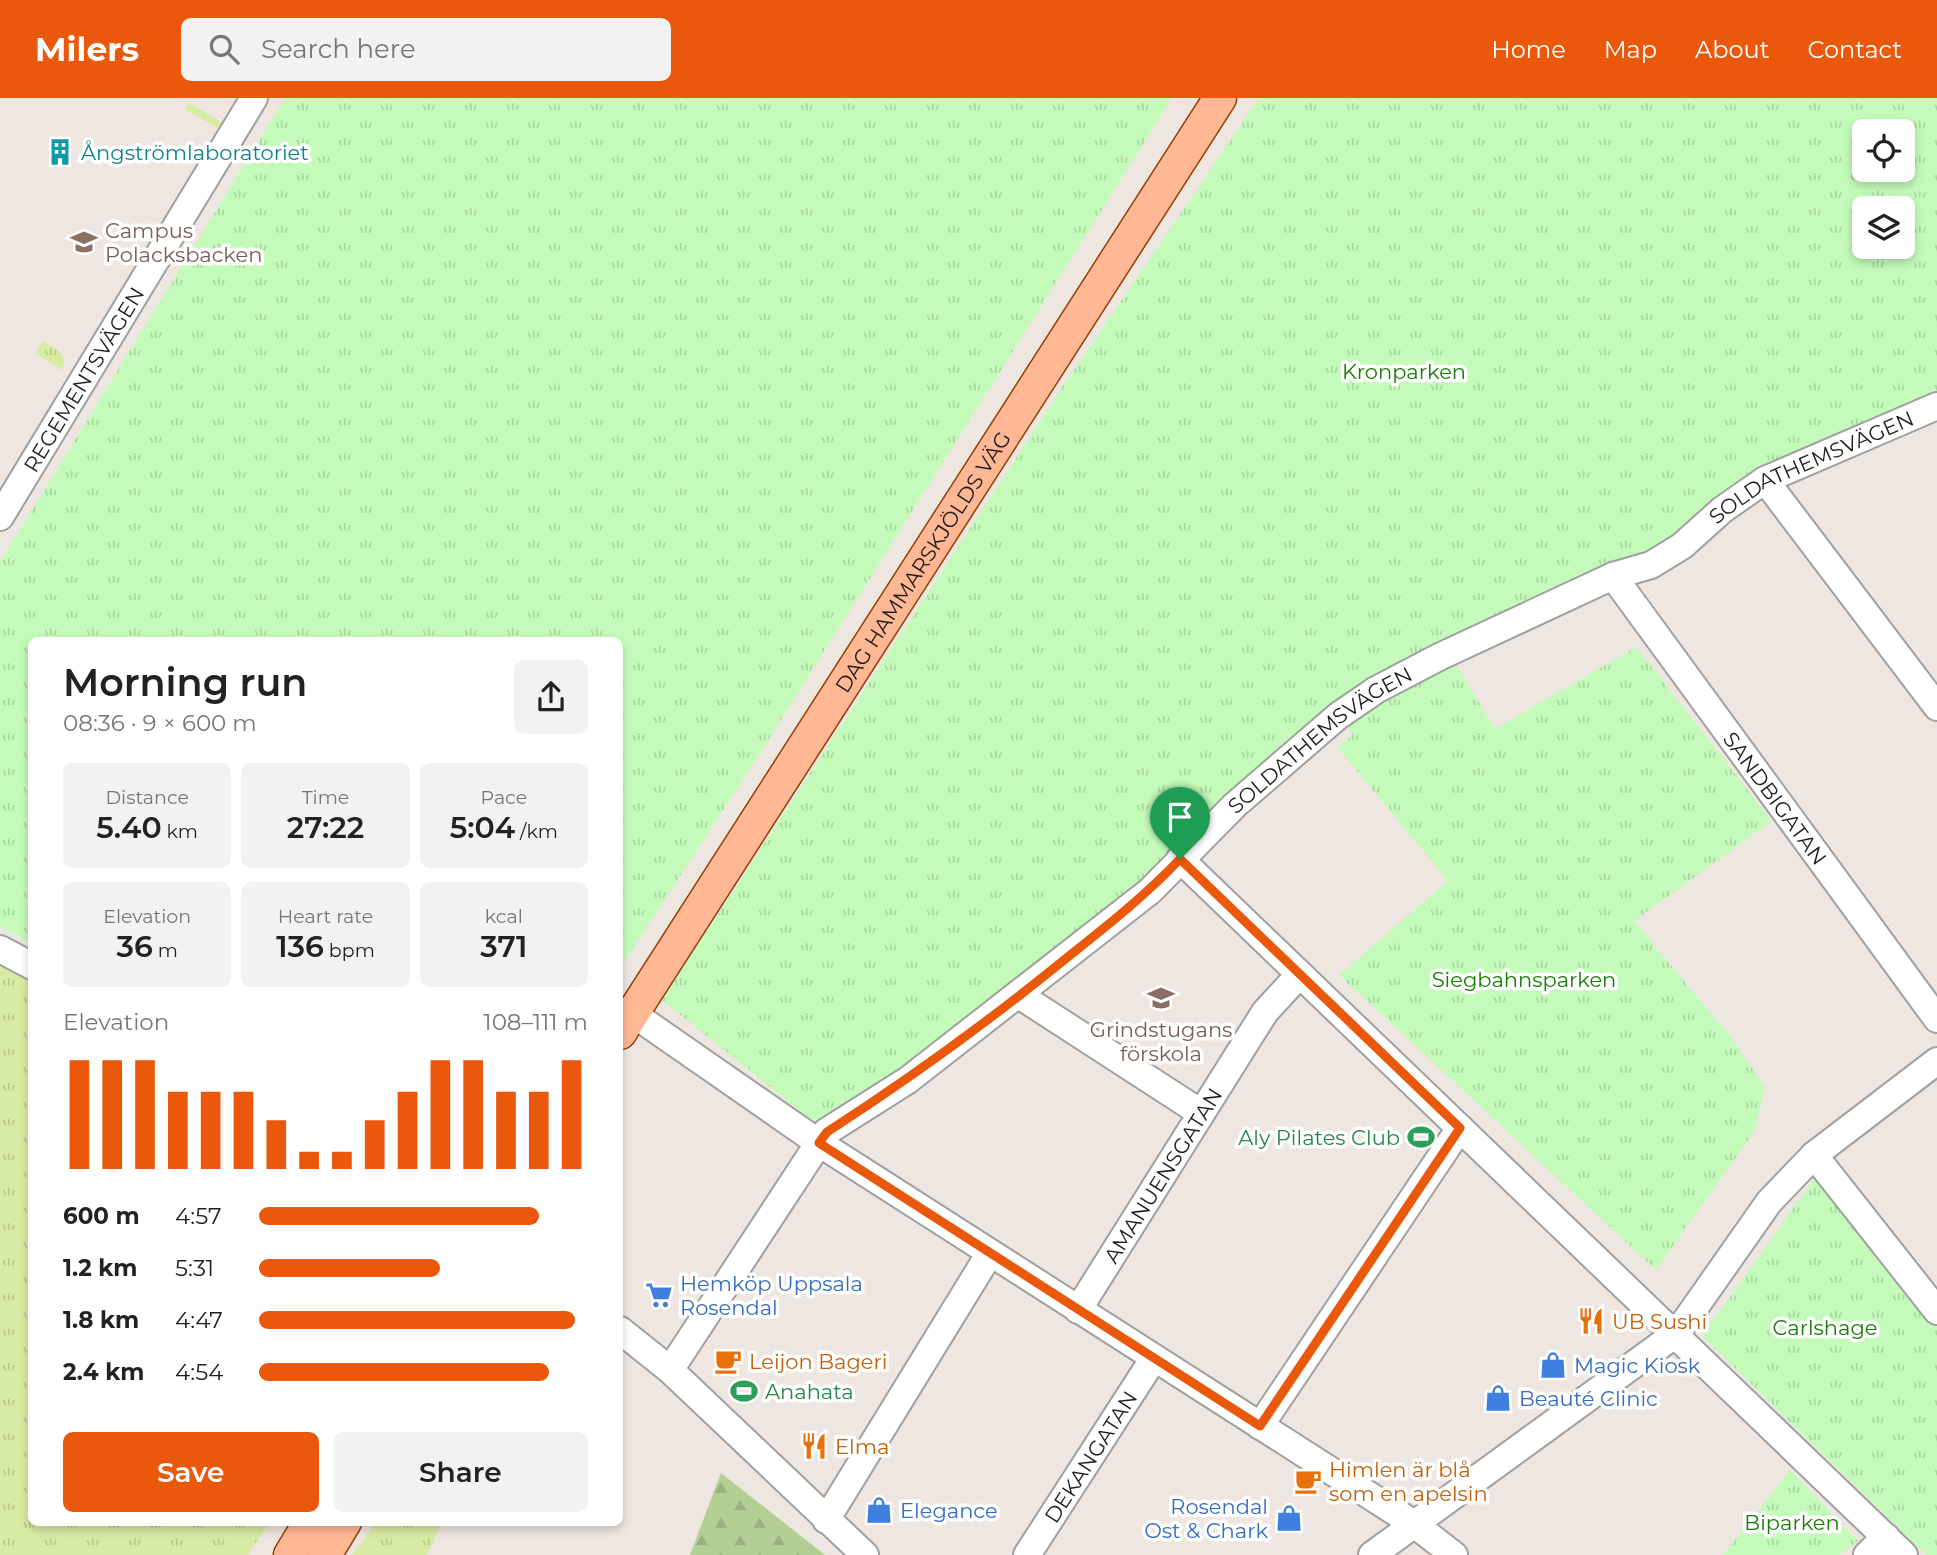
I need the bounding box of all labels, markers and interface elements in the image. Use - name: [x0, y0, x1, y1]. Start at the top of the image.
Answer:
- search box: [181, 18, 671, 81]
- text: Milers: [35, 29, 139, 69]
- icon: search: [205, 30, 243, 68]
- text: Search here: [261, 33, 416, 65]
- text: Home: [1491, 35, 1566, 64]
- text: Map: [1604, 35, 1657, 64]
- text: About: [1695, 35, 1769, 64]
- text: Contact: [1807, 35, 1902, 64]
- map controls: [1852, 119, 1915, 259]
- button: locate: [1852, 119, 1915, 182]
- building icon: Ångströmlaboratoriet: [45, 137, 75, 167]
- place label: Ångströmlaboratoriet: [81, 140, 309, 165]
- button: layers: [1852, 196, 1915, 259]
- place label: Campus Polacksbacken: [105, 218, 262, 267]
- school or university icon: Campus Polacksbacken: [69, 227, 99, 257]
- street label: REGEMENTSVÄGEN: [18, 282, 149, 476]
- park label: Kronparken: [1342, 359, 1466, 384]
- street label: SOLDATHEMSVÄGEN: [1703, 405, 1917, 529]
- street label: DAG HAMMARSKJÖLDS VÄG: [829, 426, 1015, 697]
- text: Morning run: [63, 659, 307, 706]
- button: share: [514, 660, 588, 734]
- street label: SOLDATHEMSVÄGEN: [1222, 661, 1416, 818]
- text: 08:36 · 9 × 600 m: [63, 709, 257, 737]
- street label: SANDBIGATAN: [1718, 727, 1832, 869]
- text: Distance: [105, 786, 189, 809]
- text: Time: [302, 786, 349, 809]
- text: Pace: [481, 786, 527, 809]
- pin: [1150, 787, 1210, 859]
- icon: arrive: [1161, 798, 1199, 836]
- text: 5.40: [96, 809, 162, 846]
- text: 27:22: [287, 809, 364, 846]
- text: 5:04: [450, 809, 515, 846]
- text: km: [162, 820, 198, 843]
- text: /km: [515, 820, 558, 843]
- text: Elevation: [103, 905, 191, 928]
- text: Heart rate: [278, 905, 373, 928]
- text: kcal: [485, 905, 523, 928]
- text: 36: [116, 928, 153, 965]
- text: 136: [276, 928, 324, 965]
- text: 371: [480, 928, 527, 965]
- text: m: [153, 939, 178, 962]
- text: bpm: [324, 939, 375, 962]
- park label: Siegbahnsparken: [1432, 967, 1616, 992]
- school or university icon: Grindstugans förskola: [1146, 983, 1176, 1013]
- text: Elevation: [63, 1008, 169, 1036]
- text: 108–111 m: [483, 1008, 588, 1036]
- place label: Grindstugans förskola: [1090, 1017, 1232, 1066]
- street label: AMANUENSGATAN: [1098, 1083, 1227, 1268]
- sports icon: Aly Pilates Club: [1406, 1122, 1436, 1152]
- place label: Aly Pilates Club: [1238, 1125, 1400, 1150]
- text: 600 m: [63, 1202, 140, 1230]
- text: 4:57: [175, 1202, 221, 1230]
- text: 1.2 km: [63, 1254, 137, 1282]
- text: 5:31: [175, 1254, 214, 1282]
- place label: Hemköp Uppsala Rosendal: [680, 1271, 863, 1320]
- supermarket icon: Hemköp Uppsala Rosendal: [644, 1280, 674, 1310]
- text: 1.8 km: [63, 1306, 139, 1334]
- text: 4:47: [175, 1306, 223, 1334]
- restaurant icon: UB Sushi: [1576, 1306, 1606, 1336]
- place label: UB Sushi: [1612, 1309, 1707, 1334]
- park label: Carlshage: [1773, 1315, 1877, 1340]
- cafe icon: Leijon Bageri: [713, 1346, 743, 1376]
- place label: Leijon Bageri: [749, 1349, 887, 1374]
- shop icon: Magic Kiosk: [1538, 1350, 1568, 1380]
- place label: Magic Kiosk: [1574, 1353, 1701, 1378]
- text: 2.4 km: [63, 1358, 144, 1386]
- text: 4:54: [175, 1358, 223, 1386]
- sports icon: Anahata: [729, 1376, 759, 1406]
- place label: Anahata: [765, 1379, 854, 1404]
- shop icon: Beauté Clinic: [1483, 1383, 1513, 1413]
- street label: DEKANGATAN: [1039, 1386, 1142, 1527]
- place label: Beauté Clinic: [1519, 1386, 1658, 1411]
- restaurant icon: Elma: [799, 1431, 829, 1461]
- button: Save: [63, 1432, 319, 1512]
- button: Share: [333, 1432, 588, 1512]
- place label: Elma: [835, 1434, 889, 1459]
- place label: Himlen är blå som en apelsin: [1329, 1457, 1488, 1506]
- cafe icon: Himlen är blå som en apelsin: [1293, 1466, 1323, 1496]
- place label: Rosendal Ost & Chark: [1144, 1494, 1268, 1543]
- shop icon: Elegance: [864, 1495, 894, 1525]
- place label: Elegance: [900, 1498, 998, 1523]
- shop icon: Rosendal Ost & Chark: [1274, 1503, 1304, 1533]
- park label: Biparken: [1744, 1510, 1840, 1535]

